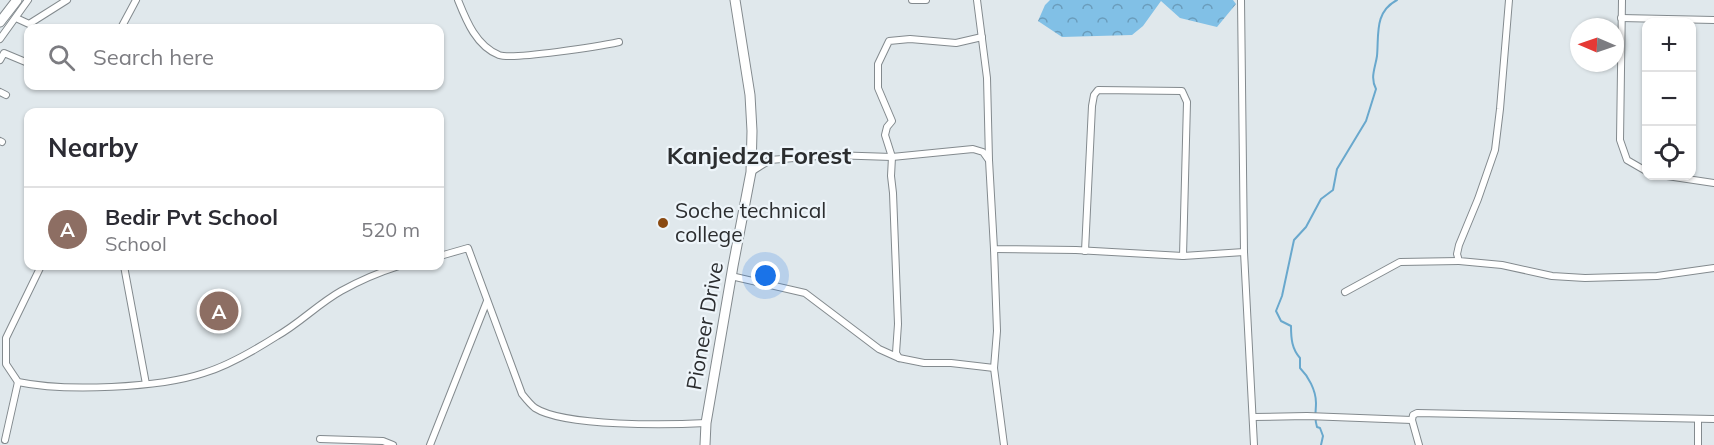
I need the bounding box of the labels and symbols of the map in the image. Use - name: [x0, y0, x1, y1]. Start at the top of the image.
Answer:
- north arrow: [1570, 18, 1624, 72]
- district label: Kanjedza Forest: [667, 140, 851, 170]
- place label: Soche technical college: [675, 197, 826, 247]
- marker: Soche technical college: [656, 216, 670, 230]
- street label: Pioneer Drive: [680, 260, 728, 392]
- your location: [751, 261, 780, 290]
- pin: A: [200, 288, 238, 334]

